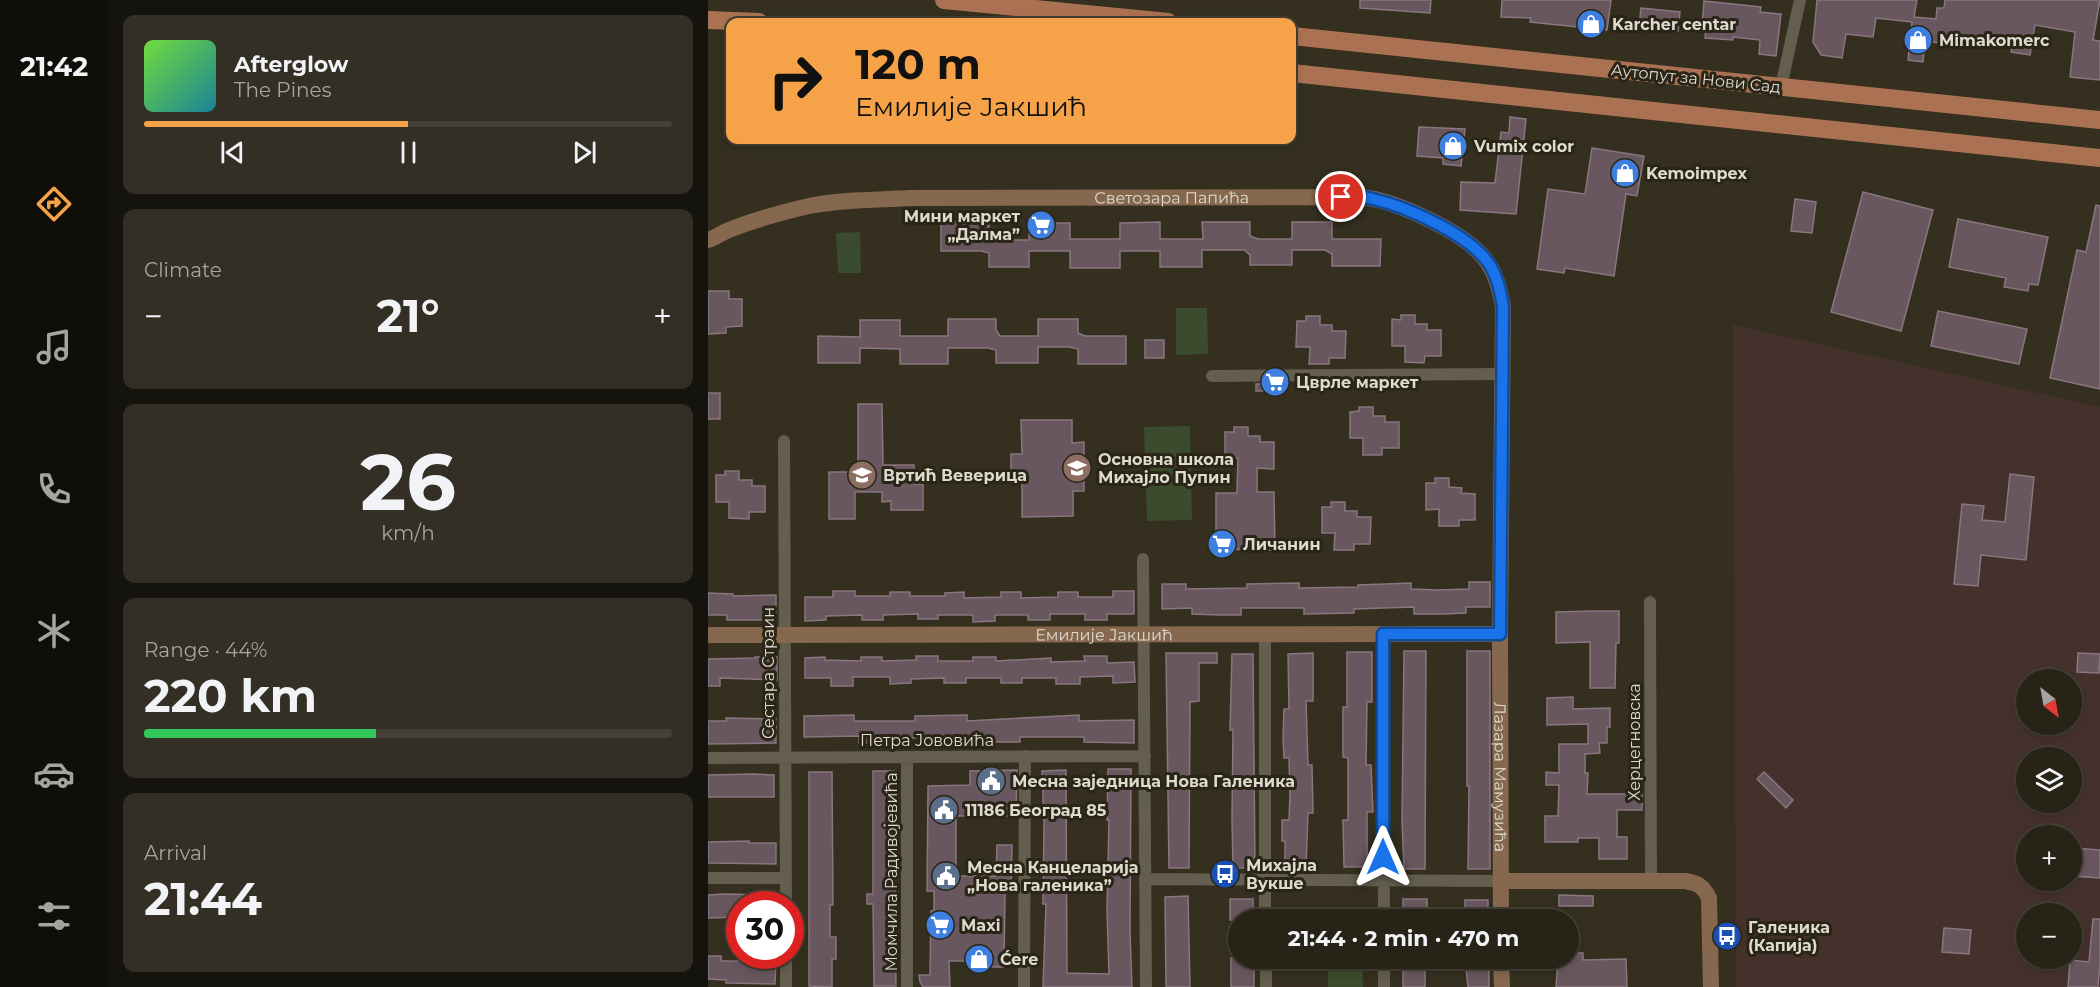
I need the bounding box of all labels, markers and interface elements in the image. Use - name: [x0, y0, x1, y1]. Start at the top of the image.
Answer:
- shop icon: Karcher centar: [1575, 8, 1607, 40]
- place label: Karcher centar: [1612, 15, 1736, 34]
- shop icon: Mimakomerc: [1902, 24, 1934, 56]
- place label: Mimakomerc: [1939, 31, 2050, 50]
- text: 120 m: [855, 38, 981, 90]
- icon: right: [756, 42, 834, 120]
- text: 21:42: [20, 50, 88, 83]
- text: Afterglow: [234, 51, 348, 78]
- street label: Аутопут за Нови Сад: [1610, 60, 1782, 97]
- text: The Pines: [234, 78, 331, 102]
- text: Емилије Јакшић: [855, 90, 1087, 123]
- shop icon: Vumix color: [1437, 130, 1469, 162]
- icon: previous: [216, 136, 249, 169]
- icon: pause: [392, 136, 425, 169]
- icon: next: [568, 136, 601, 169]
- place label: Vumix color: [1473, 137, 1574, 156]
- shop icon: Kemoimpex: [1609, 157, 1641, 189]
- place label: Kemoimpex: [1646, 164, 1747, 183]
- pin: [1315, 171, 1366, 222]
- icon: arrive: [1324, 180, 1357, 213]
- icon: directions: [33, 183, 75, 225]
- street label: Светозара Папића: [1094, 188, 1249, 208]
- place label: Мини маркет „Далма”: [904, 207, 1020, 244]
- supermarket icon: Мини маркет „Далма”: [1025, 209, 1057, 241]
- text: Climate: [144, 258, 222, 282]
- text: 21°: [376, 288, 440, 343]
- text: −: [144, 296, 163, 336]
- text: +: [653, 296, 672, 336]
- icon: music: [33, 326, 75, 368]
- supermarket icon: Цврле маркет: [1259, 366, 1291, 398]
- place label: Цврле маркет: [1296, 373, 1419, 392]
- text: 26: [360, 434, 456, 530]
- place label: Основна школа Михајло Пупин: [1098, 450, 1234, 487]
- school or university icon: Основна школа Михајло Пупин: [1061, 452, 1093, 484]
- school or university icon: Вртић Веверица: [846, 459, 878, 491]
- place label: Вртић Веверица: [883, 466, 1027, 485]
- icon: phone: [33, 468, 75, 510]
- text: km/h: [381, 521, 435, 545]
- supermarket icon: Личанин: [1206, 528, 1238, 560]
- place label: Личанин: [1243, 535, 1321, 554]
- street label: Сестара Страин: [759, 607, 778, 739]
- icon: climate: [33, 610, 75, 652]
- street label: Емилије Јакшић: [1035, 625, 1173, 645]
- text: Range · 44%: [144, 638, 267, 662]
- text: 220 km: [144, 668, 317, 723]
- north arrow: [2016, 669, 2082, 735]
- map controls: [2016, 669, 2082, 969]
- street label: Херцегновска: [1625, 683, 1644, 801]
- street label: Лазара Мамузића: [1490, 702, 1510, 852]
- street label: Петра Јововића: [860, 731, 994, 750]
- button: layers: [2016, 747, 2082, 813]
- icon: car: [33, 753, 75, 795]
- public building icon: Месна заједница Нова Галеника: [975, 765, 1007, 797]
- street label: Момчила Радивојевића: [882, 772, 901, 972]
- place label: Месна заједница Нова Галеника: [1012, 772, 1295, 791]
- public building icon: 11186 Београд 85: [928, 794, 960, 826]
- place label: 11186 Београд 85: [965, 801, 1107, 820]
- position arrow: [1351, 825, 1415, 889]
- button: +: [2016, 825, 2082, 891]
- text: Arrival: [144, 841, 207, 865]
- place label: Михајла Вукше: [1246, 856, 1317, 893]
- place label: Месна Канцеларија „Нова галеника”: [967, 858, 1139, 895]
- bus stop icon: Михајла Вукше: [1209, 858, 1241, 890]
- public building icon: Месна Канцеларија „Нова галеника”: [930, 860, 962, 892]
- text: 21:44: [144, 871, 262, 926]
- speed limit sign: 30: [726, 891, 804, 969]
- icon: filters: [33, 895, 75, 937]
- button: −: [2016, 903, 2082, 969]
- supermarket icon: Maxi: [924, 909, 956, 941]
- place label: Maxi: [961, 916, 1001, 935]
- place label: Галеника (Капија): [1748, 918, 1830, 955]
- bus stop icon: Галеника (Капија): [1711, 920, 1743, 952]
- text: 21:44 · 2 min · 470 m: [1288, 925, 1519, 952]
- shop icon: Ćere: [963, 943, 995, 975]
- place label: Ćere: [1000, 950, 1038, 969]

